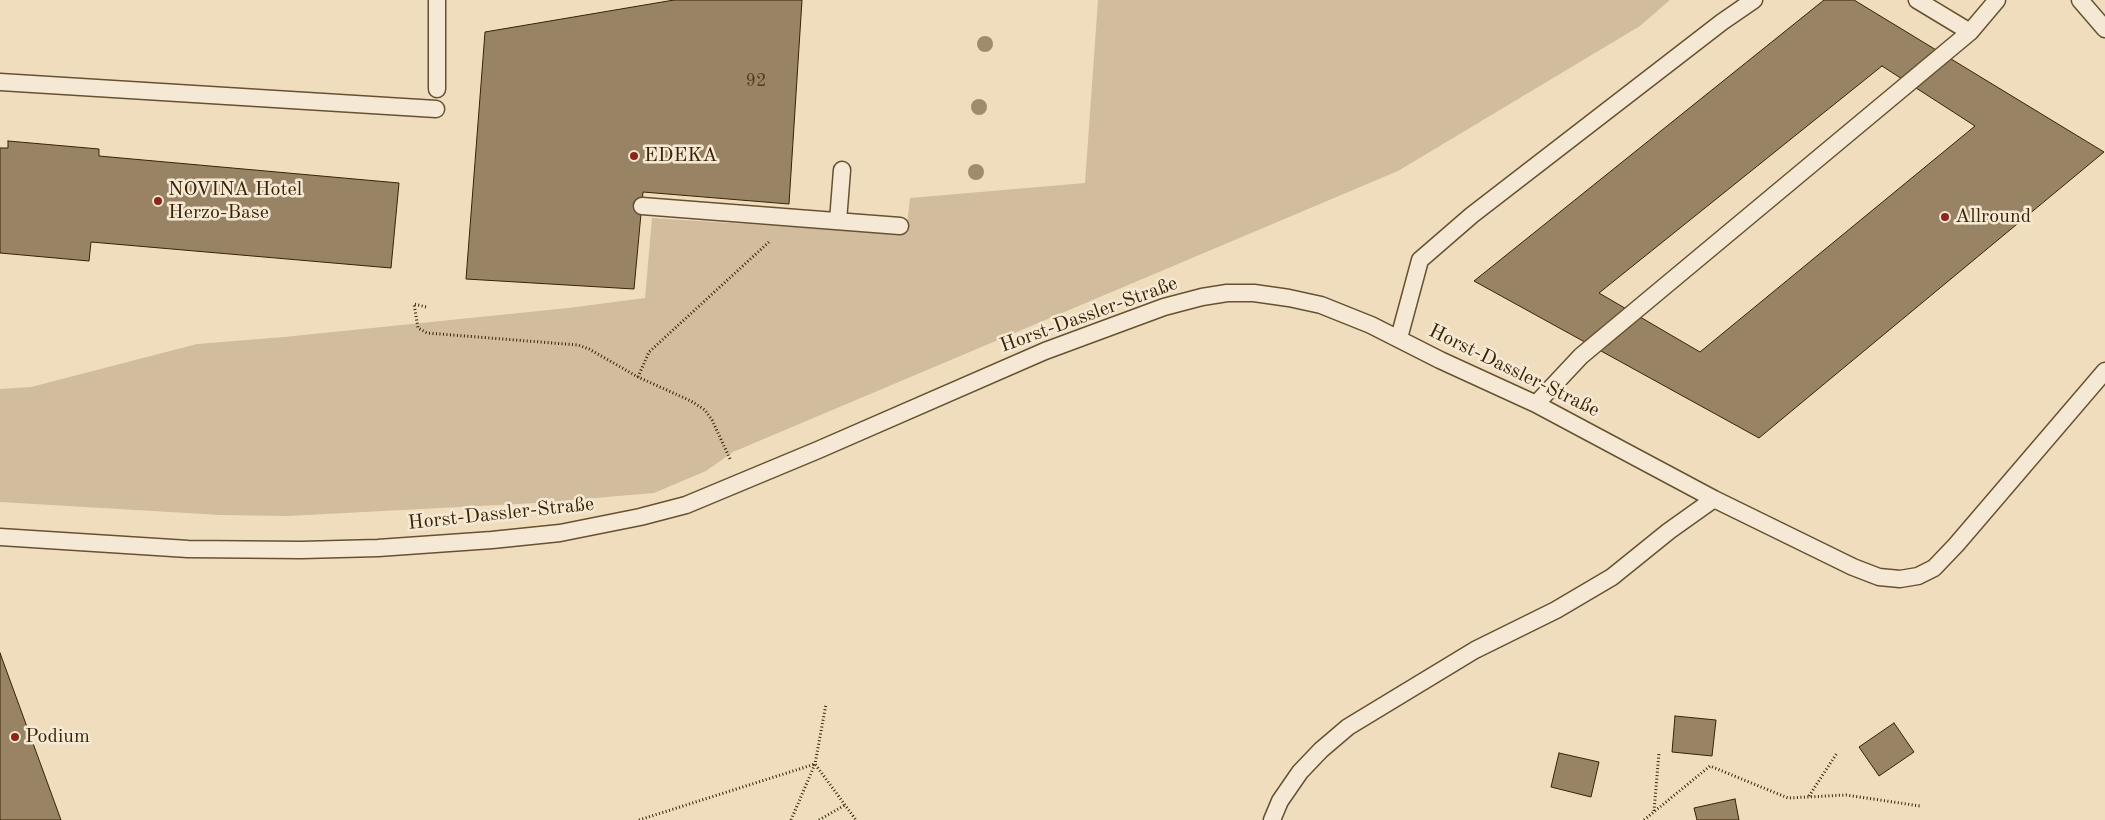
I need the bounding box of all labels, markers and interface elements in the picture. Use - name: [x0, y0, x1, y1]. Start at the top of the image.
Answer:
- house number: 92: [746, 70, 766, 92]
- place label: EDEKA: [644, 144, 718, 168]
- marker: EDEKA: [628, 150, 640, 162]
- place label: NOVINA Hotel Herzo-Base: [168, 178, 302, 225]
- marker: NOVINA Hotel Herzo-Base: [152, 195, 164, 207]
- place label: Allround: [1955, 205, 2031, 229]
- marker: Allround: [1939, 211, 1951, 223]
- street label: Horst-Dassler-Straße: [997, 272, 1181, 358]
- street label: Horst-Dassler-Straße: [1425, 319, 1603, 423]
- street label: Horst-Dassler-Straße: [407, 492, 595, 536]
- place label: Podium: [25, 725, 90, 749]
- marker: Podium: [9, 731, 21, 743]

